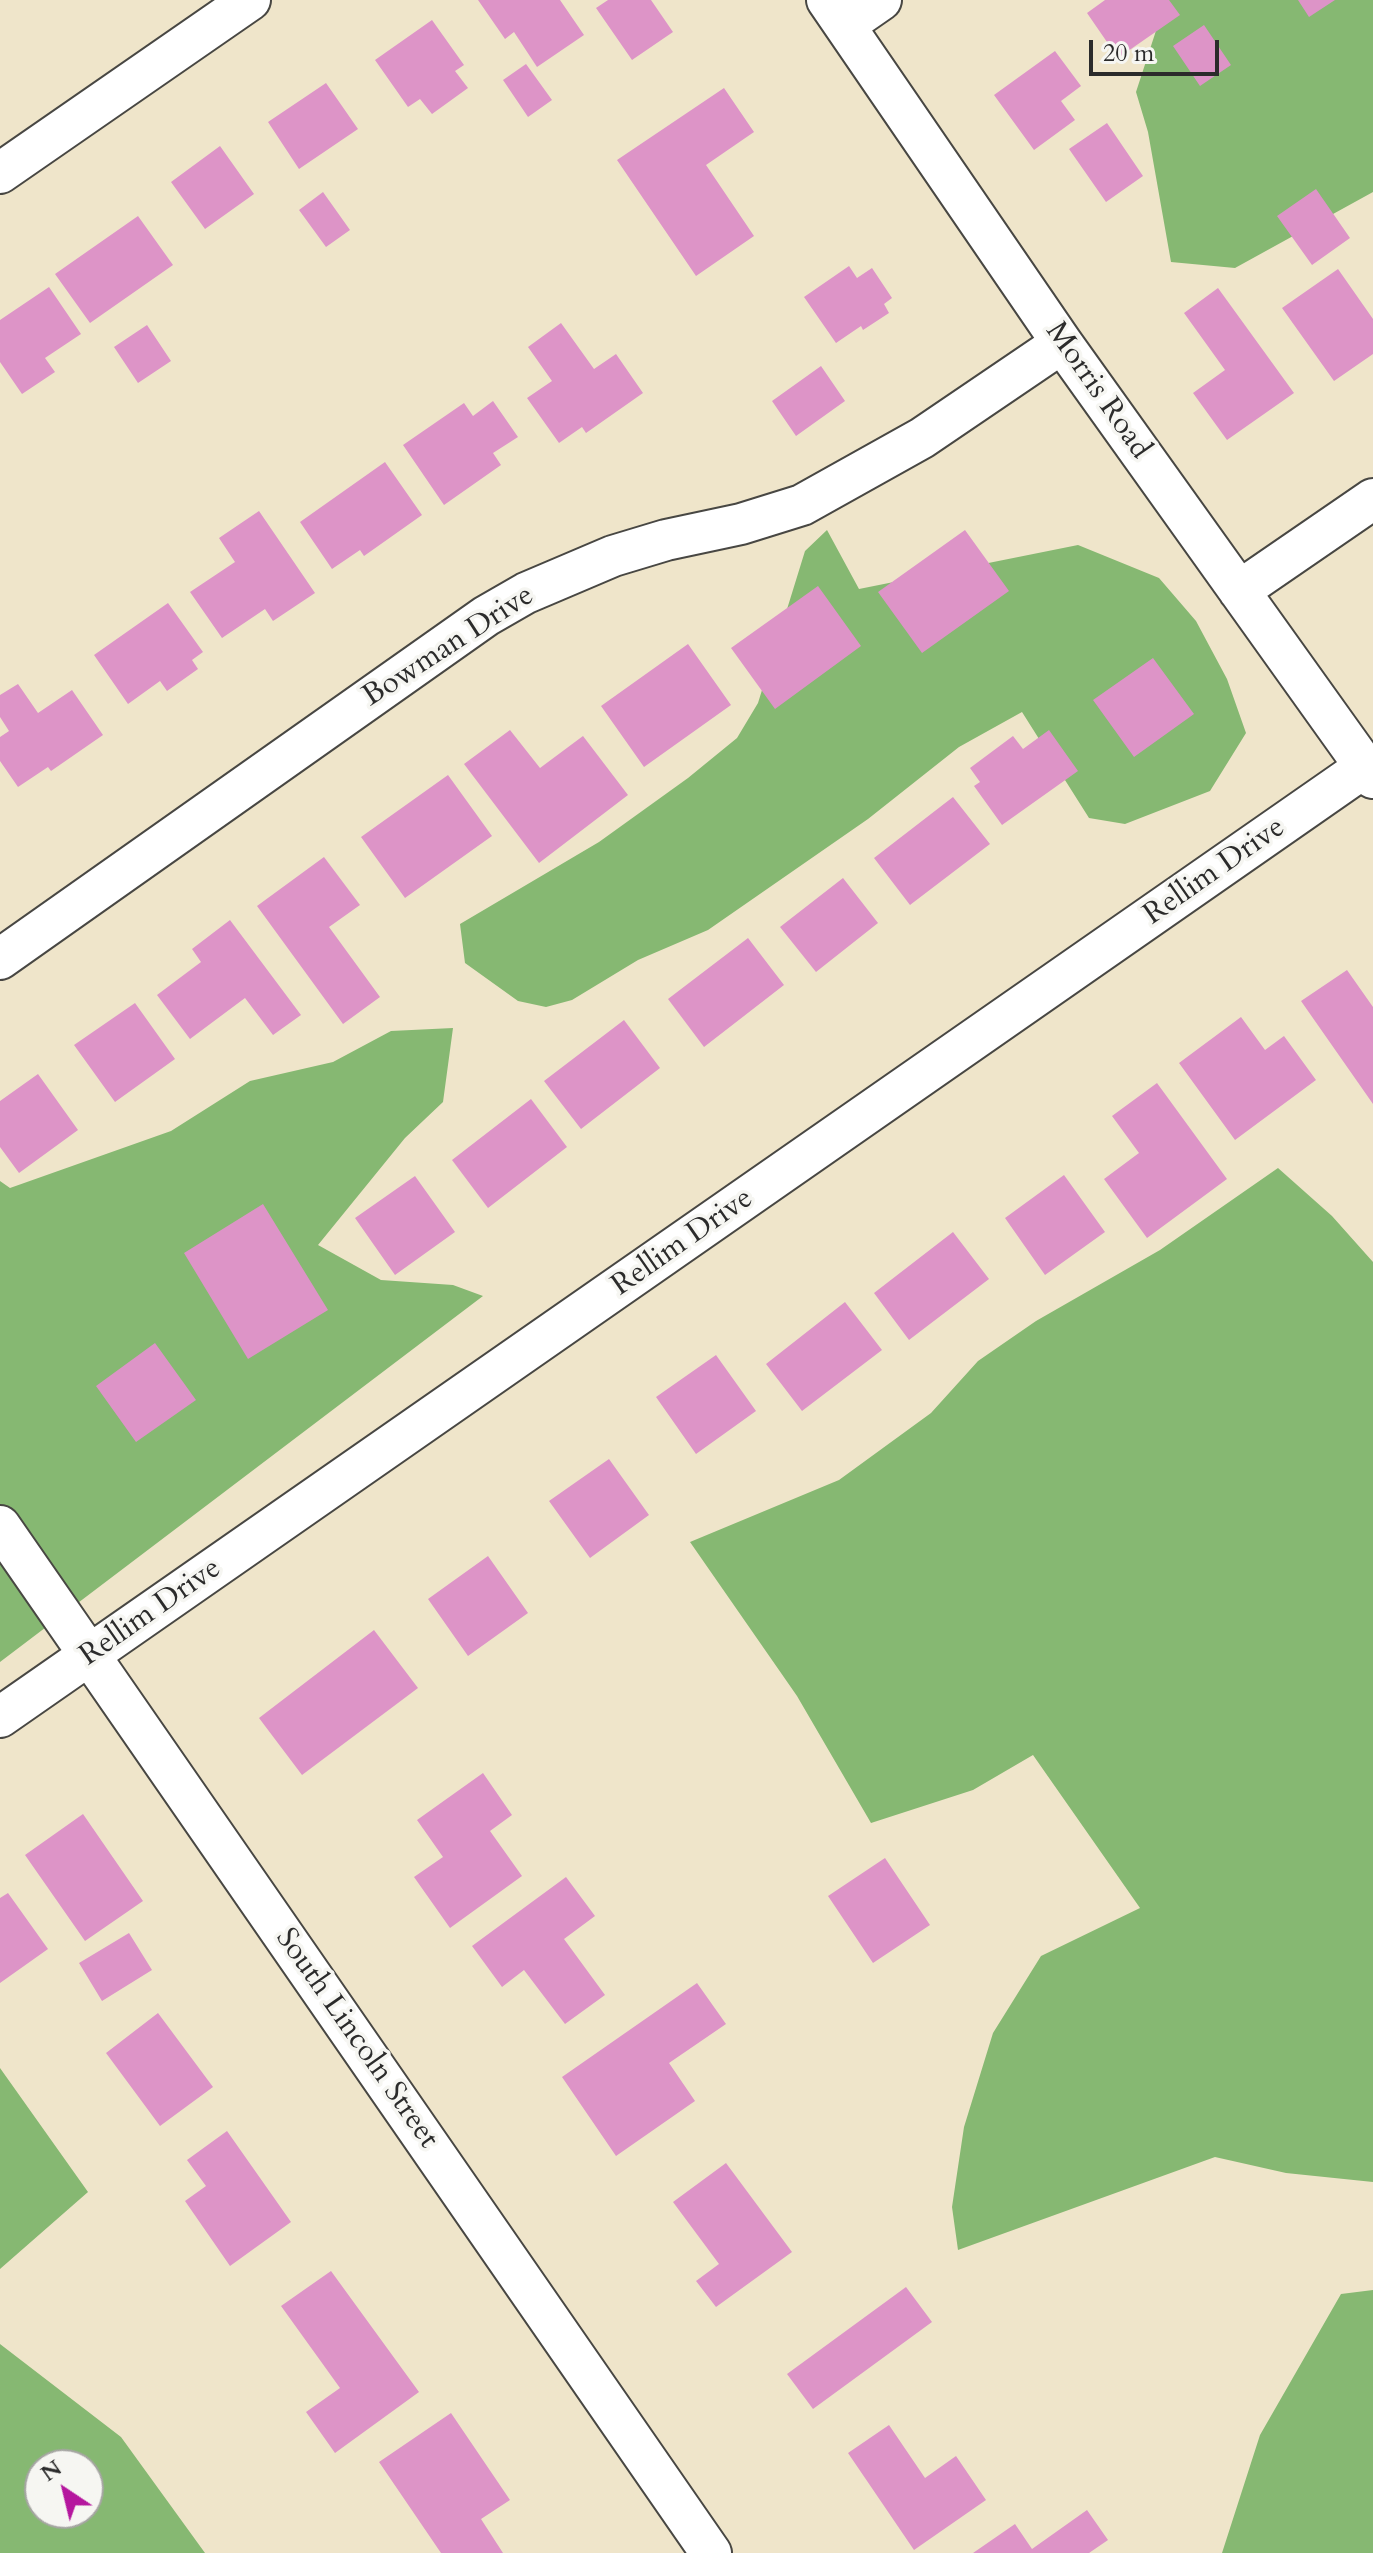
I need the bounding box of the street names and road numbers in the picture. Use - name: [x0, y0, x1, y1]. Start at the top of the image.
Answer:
- street label: Morris Road: [1037, 316, 1157, 466]
- street label: Bowman Drive: [357, 578, 541, 716]
- street label: Rellim Drive: [1137, 810, 1293, 934]
- street label: Rellim Drive: [605, 1181, 761, 1305]
- street label: Rellim Drive: [73, 1551, 229, 1675]
- street label: South Lincoln Street: [267, 1922, 445, 2156]

